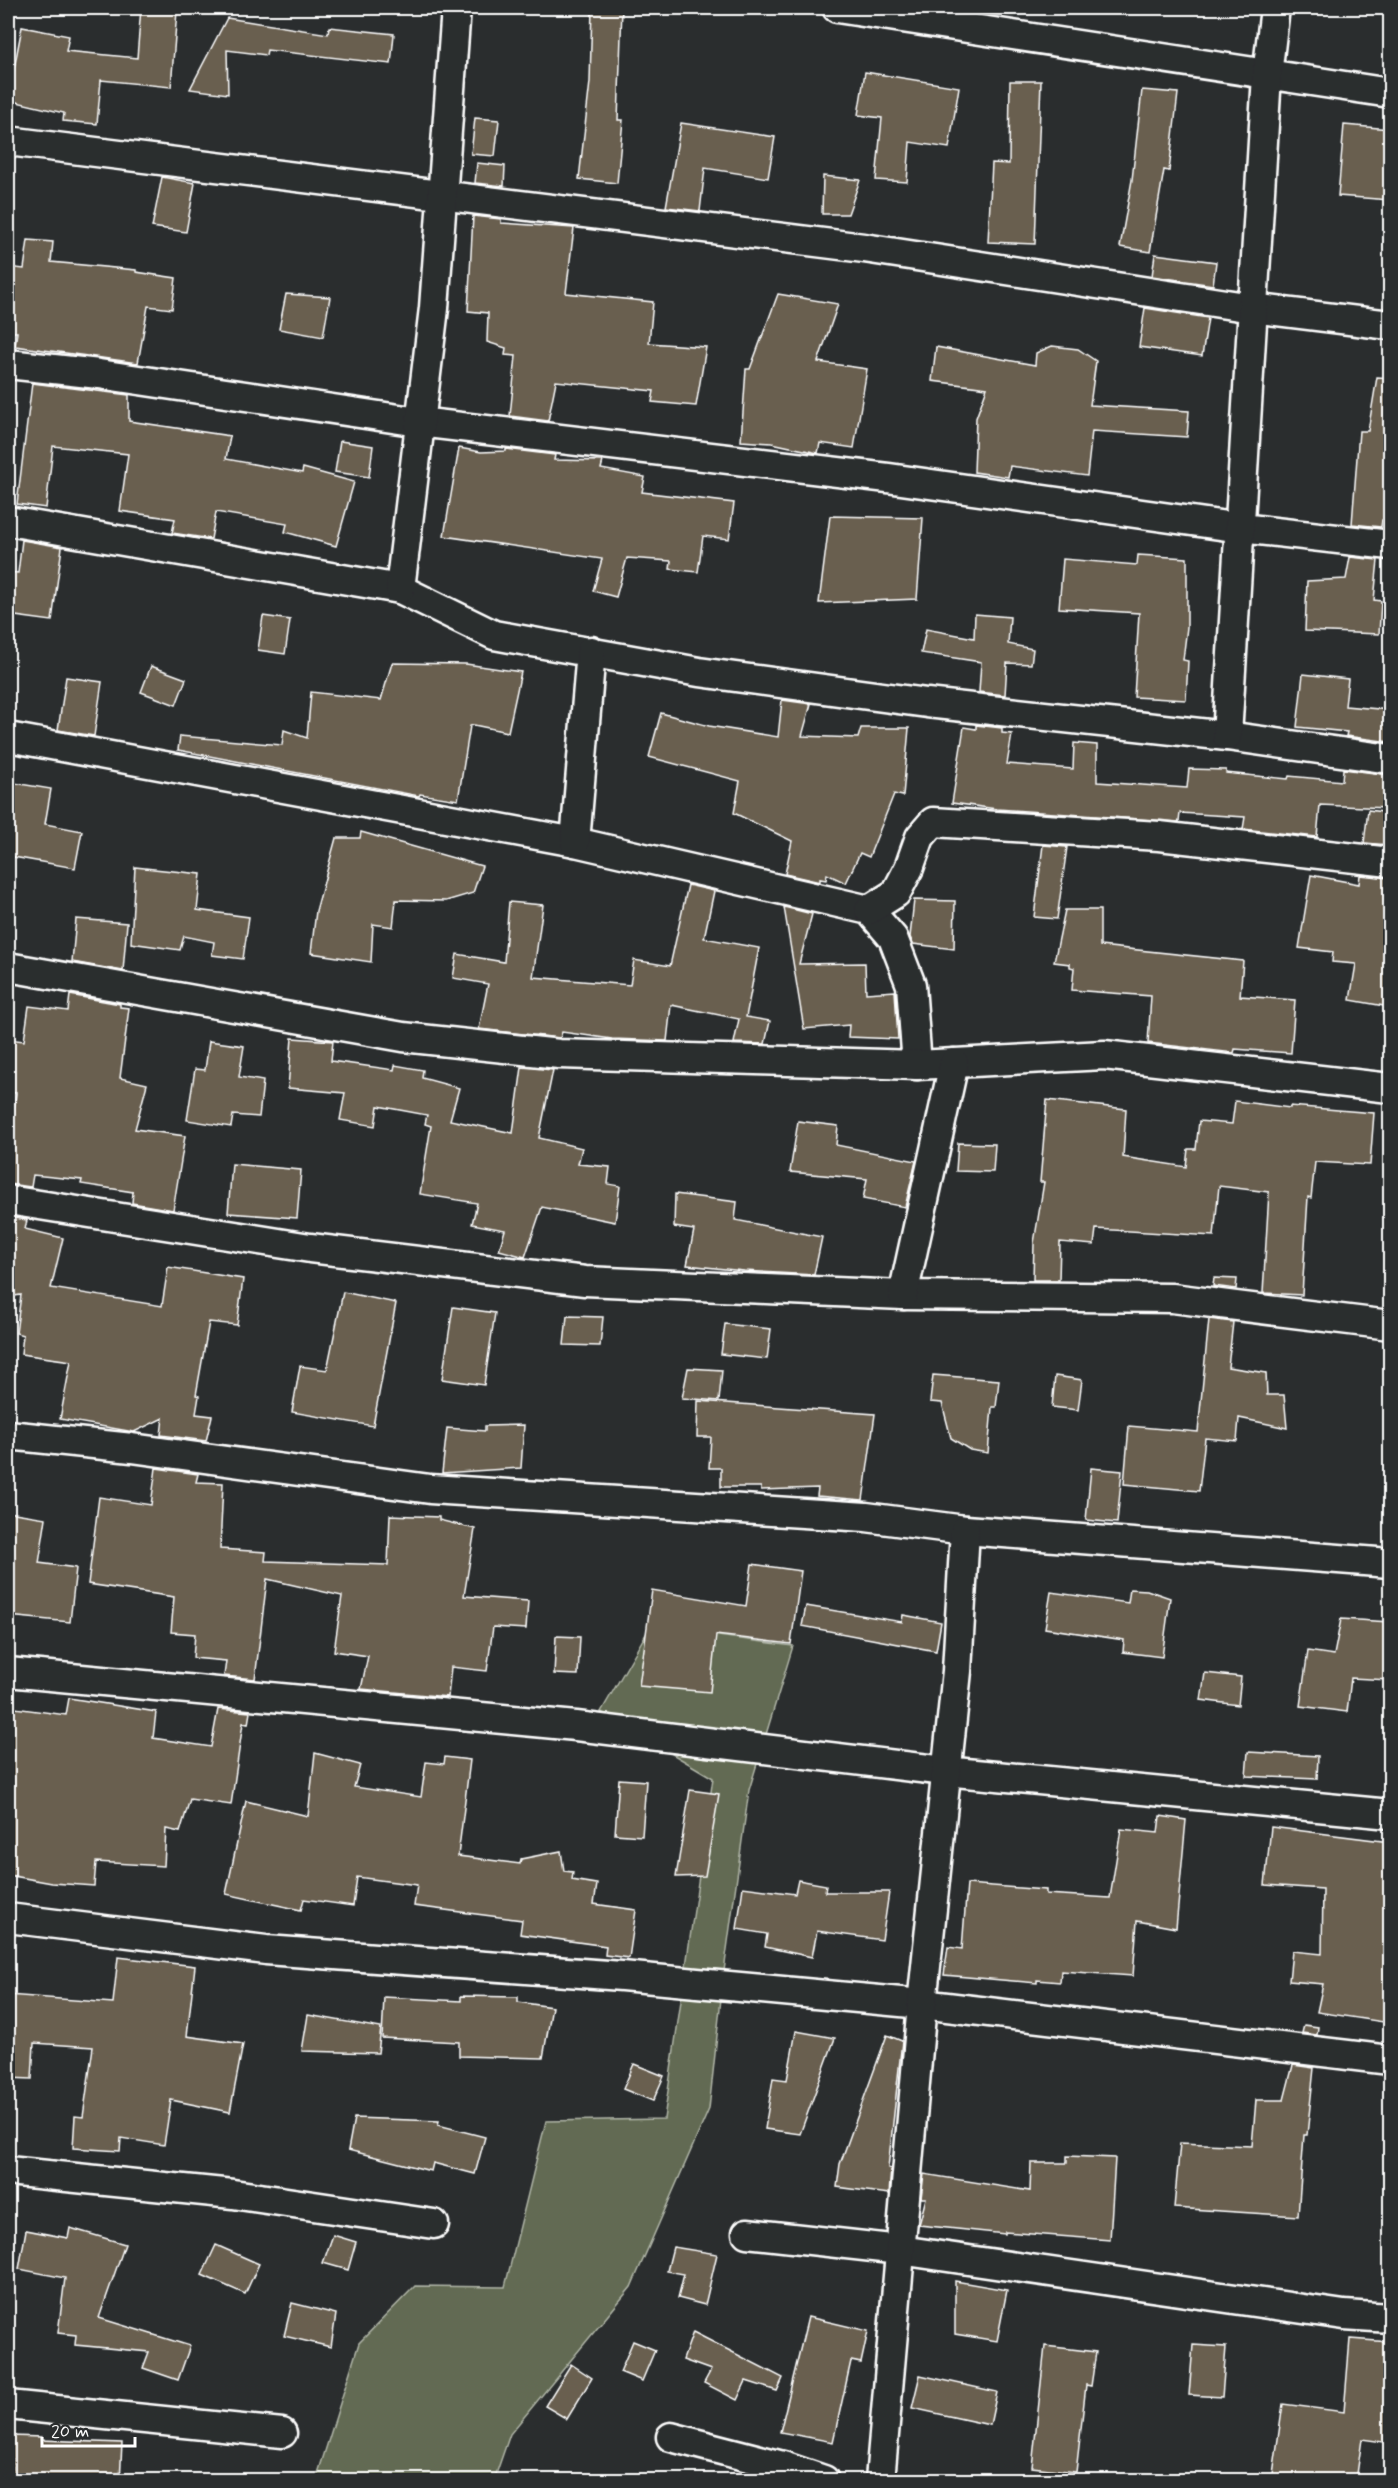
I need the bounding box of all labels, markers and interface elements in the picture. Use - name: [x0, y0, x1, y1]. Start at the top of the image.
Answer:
- scale bar: [42, 2410, 135, 2448]
- text: 20 m: [51, 2420, 89, 2444]

